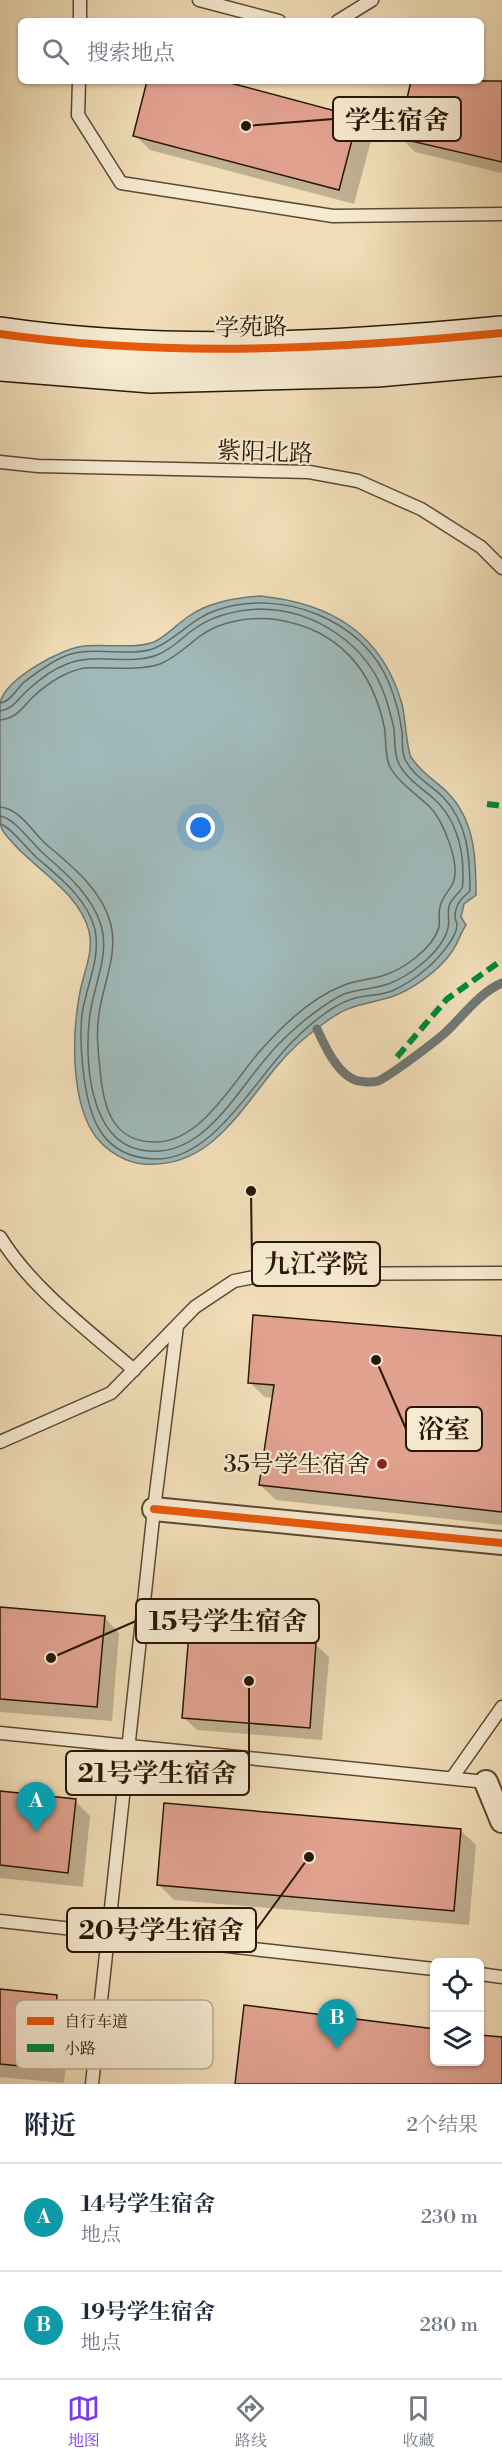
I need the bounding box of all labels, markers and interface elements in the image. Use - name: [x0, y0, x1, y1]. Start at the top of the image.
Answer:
- search box: [18, 18, 484, 84]
- icon: search: [39, 35, 72, 68]
- text: 搜索地点: [87, 40, 175, 67]
- callout: 学生宿舍: [333, 97, 461, 141]
- text: 学生宿舍: [345, 105, 449, 137]
- street label: 学苑路: [215, 312, 287, 344]
- street label: 紫阳北路: [216, 436, 313, 470]
- your location: [186, 813, 215, 842]
- callout: 九江学院: [252, 1242, 380, 1286]
- text: 九江学院: [264, 1249, 368, 1281]
- callout: 浴室: [406, 1407, 482, 1451]
- text: 浴室: [418, 1414, 470, 1446]
- place label: 35号学生宿舍: [224, 1450, 370, 1480]
- marker: 35号学生宿舍: [375, 1457, 389, 1471]
- callout: 15号学生宿舍: [136, 1599, 319, 1643]
- text: 15号学生宿舍: [149, 1606, 307, 1638]
- callout: 21号学生宿舍: [66, 1751, 249, 1795]
- text: 21号学生宿舍: [77, 1758, 237, 1790]
- pin: A: [16, 1782, 56, 1832]
- callout: 20号学生宿舍: [67, 1908, 256, 1952]
- text: 20号学生宿舍: [78, 1915, 244, 1947]
- map controls: [430, 1958, 484, 2066]
- button: locate: [430, 1958, 484, 2012]
- legend: [15, 2000, 213, 2069]
- pin: B: [318, 2000, 356, 2049]
- text: 自行车道: [64, 2012, 128, 2032]
- button: layers: [430, 2012, 484, 2066]
- text: 小路: [64, 2039, 96, 2059]
- text: 附近: [24, 2110, 76, 2142]
- text: 2个结果: [407, 2113, 478, 2138]
- text: 14号学生宿舍: [81, 2191, 215, 2218]
- text: A: [36, 2205, 51, 2230]
- text: 230 m: [421, 2205, 478, 2230]
- text: 地点: [81, 2223, 121, 2248]
- text: 19号学生宿舍: [81, 2299, 215, 2326]
- text: B: [36, 2313, 51, 2338]
- text: 280 m: [419, 2313, 478, 2338]
- text: 地点: [81, 2331, 121, 2356]
- tab: 地图: [67, 2392, 100, 2451]
- tab: 路线: [234, 2392, 267, 2451]
- tab: 收藏: [402, 2392, 435, 2451]

